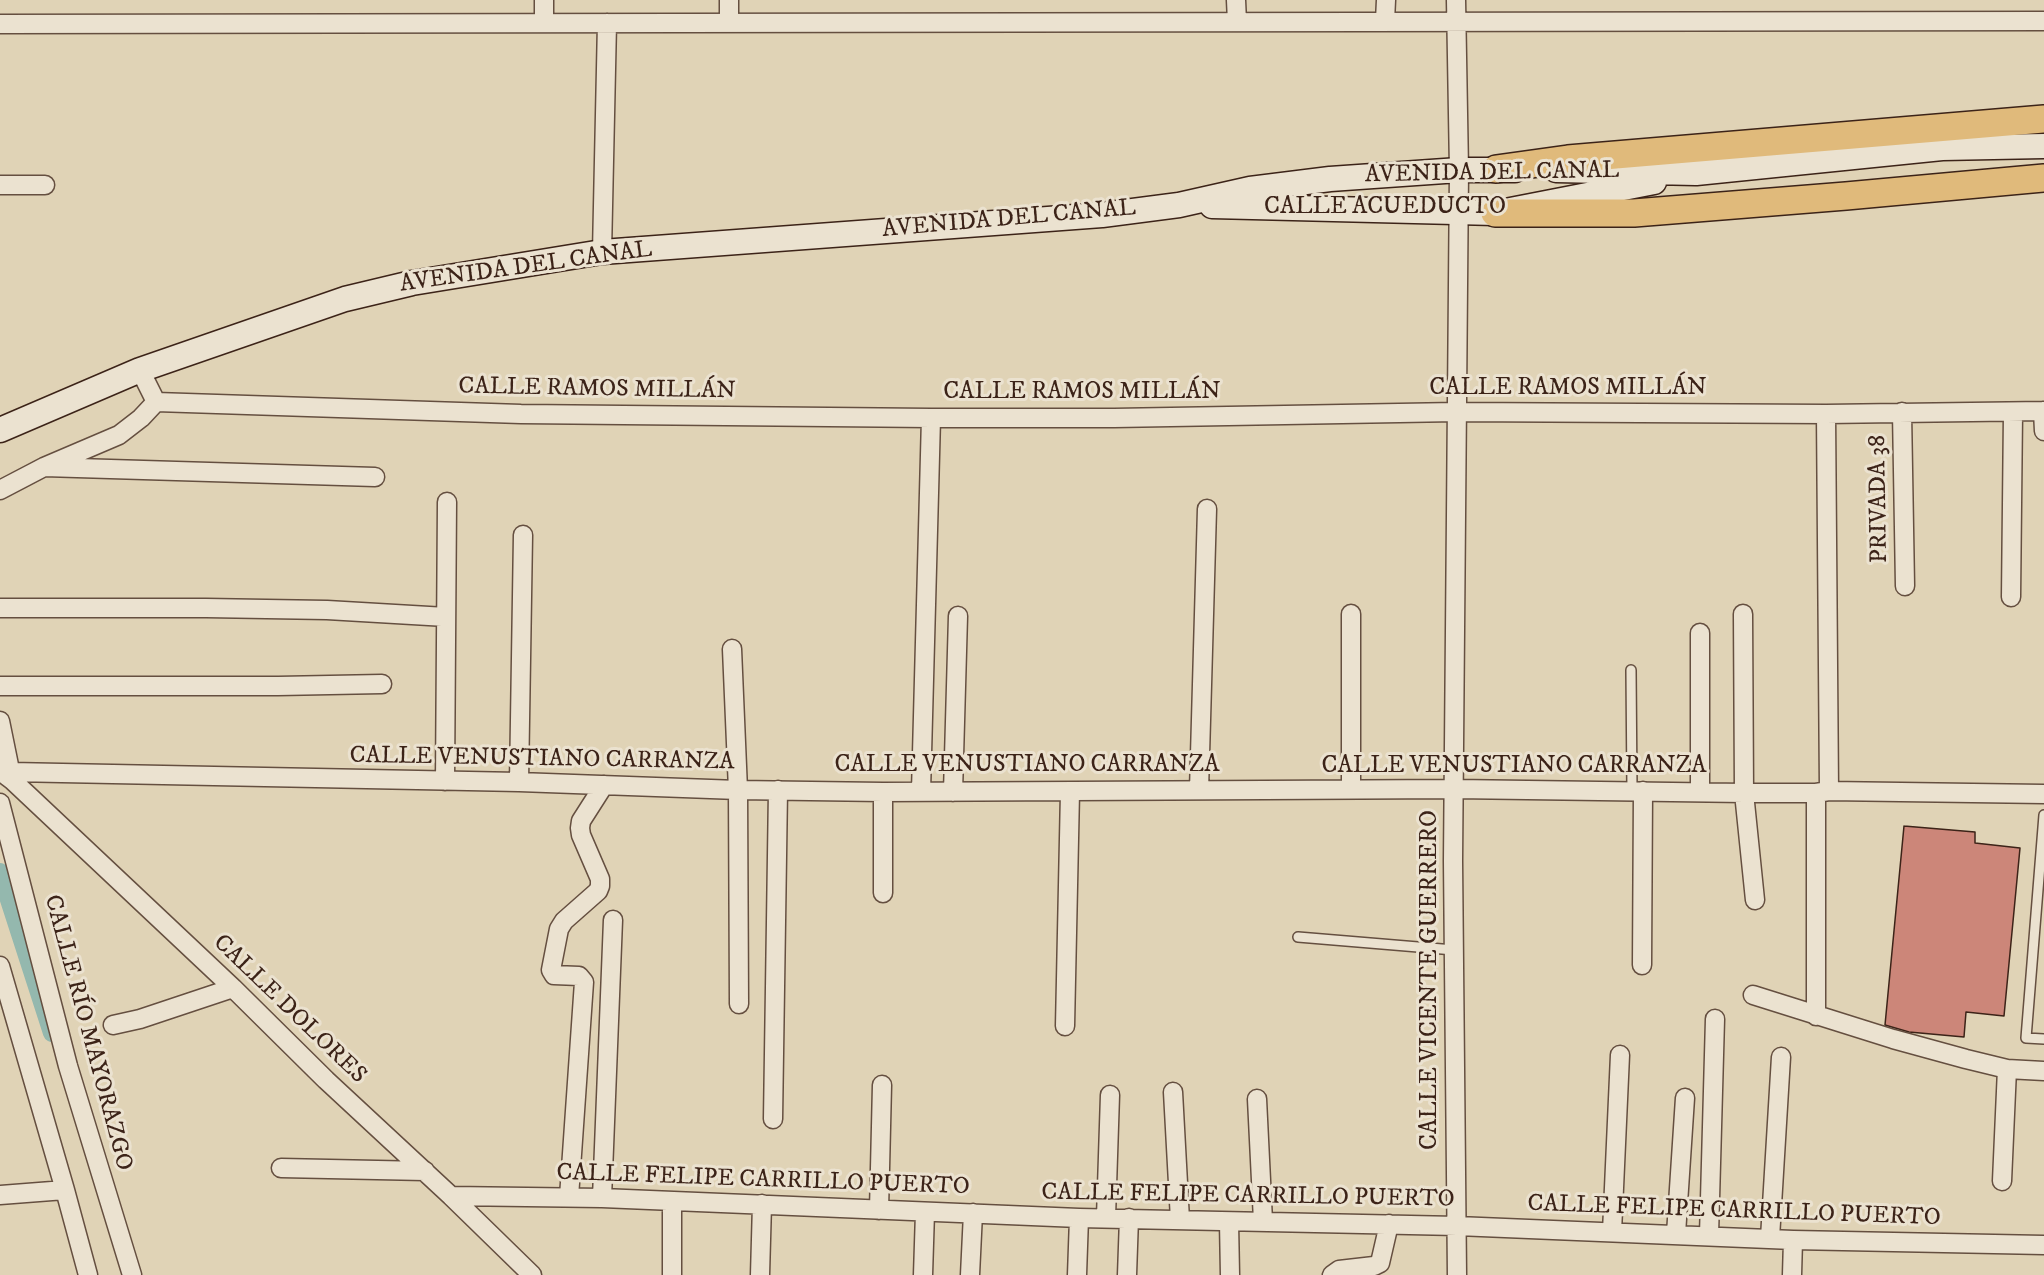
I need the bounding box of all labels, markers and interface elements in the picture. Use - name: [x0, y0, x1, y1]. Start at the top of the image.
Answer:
- street label: AVENIDA DEL CANAL: [1365, 157, 1619, 191]
- street label: CALLE ACUEDUCTO: [1264, 194, 1506, 222]
- street label: AVENIDA DEL CANAL: [881, 195, 1137, 245]
- street label: AVENIDA DEL CANAL: [398, 236, 654, 300]
- street label: CALLE RAMOS MILLÁN: [458, 373, 736, 407]
- street label: CALLE RAMOS MILLÁN: [1429, 375, 1707, 403]
- street label: CALLE RAMOS MILLÁN: [943, 379, 1221, 407]
- street label: PRIVADA 38: [1864, 435, 1896, 563]
- street label: CALLE VENUSTIANO CARRANZA: [349, 742, 735, 778]
- street label: CALLE VENUSTIANO CARRANZA: [835, 752, 1219, 780]
- street label: CALLE VENUSTIANO CARRANZA: [1322, 753, 1706, 781]
- street label: CALLE VICENTE GUERRERO: [1417, 810, 1445, 1150]
- street label: CALLE RÍO MAYORAZGO: [36, 892, 138, 1174]
- street label: CALLE DOLORES: [206, 929, 372, 1091]
- street label: CALLE FELIPE CARRILLO PUERTO: [556, 1159, 970, 1203]
- street label: CALLE FELIPE CARRILLO PUERTO: [1041, 1179, 1455, 1215]
- street label: CALLE FELIPE CARRILLO PUERTO: [1527, 1190, 1941, 1234]

